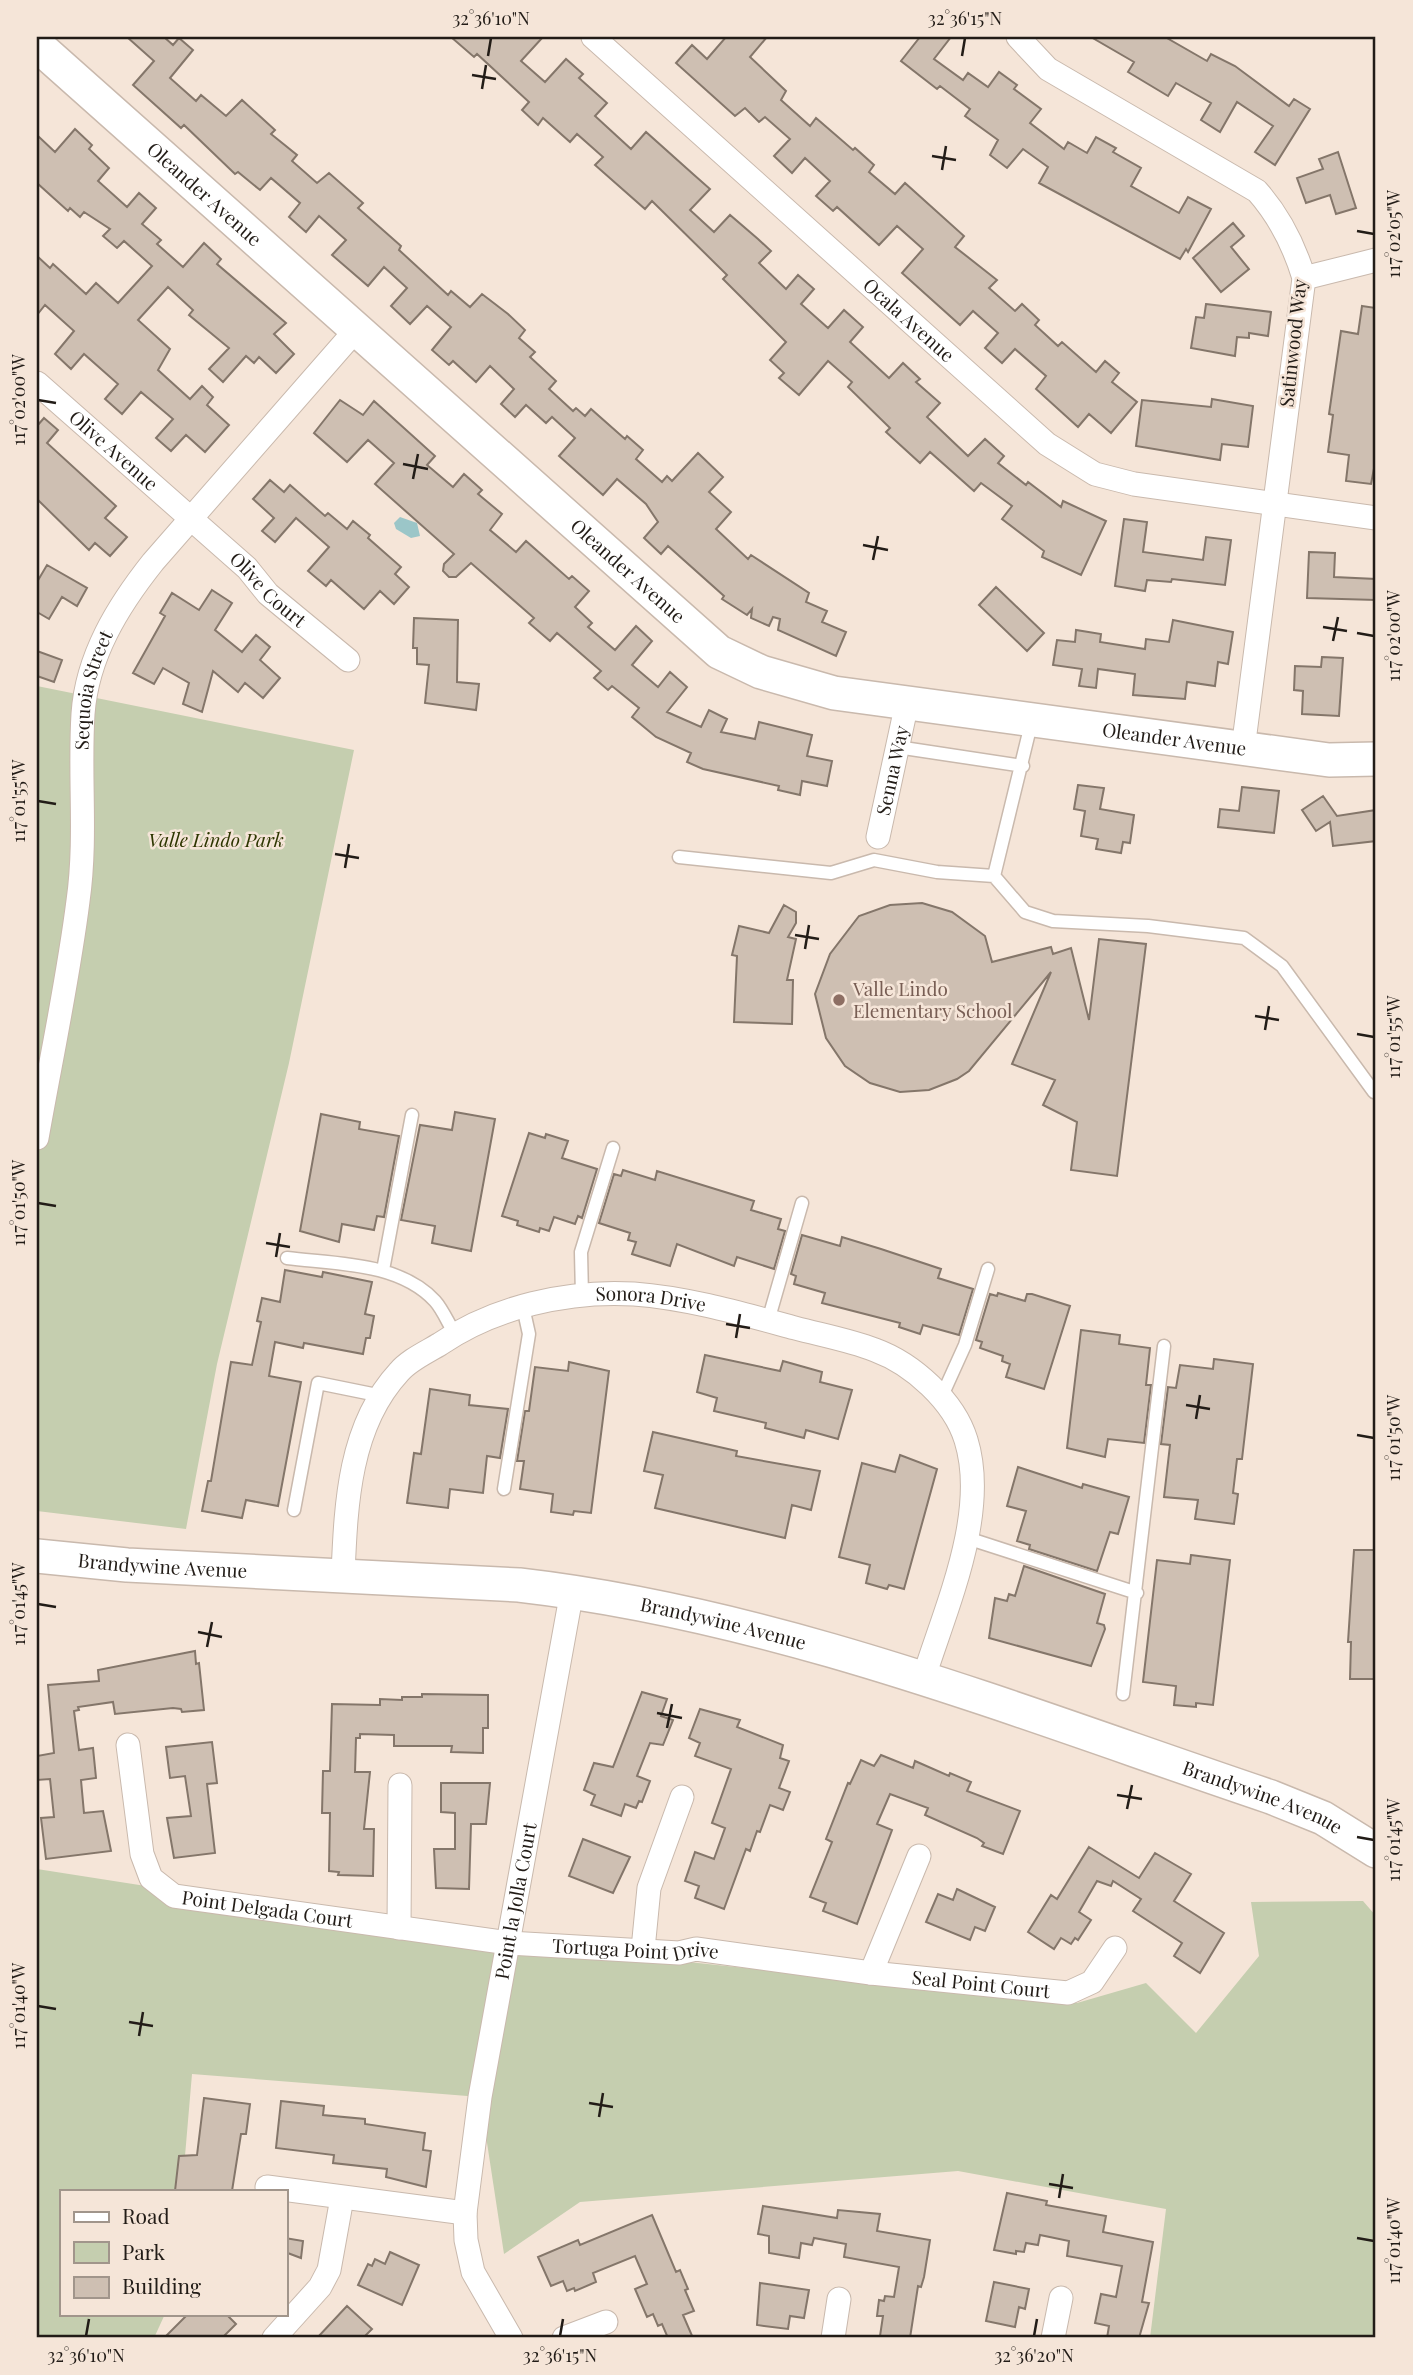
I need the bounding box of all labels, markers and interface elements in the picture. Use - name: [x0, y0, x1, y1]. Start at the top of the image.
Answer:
- text: 32°36'10"N: [452, 6, 530, 30]
- text: 32°36'15"N: [928, 6, 1003, 30]
- street label: Oleander Avenue: [142, 135, 268, 251]
- text: 117°02'05"W: [1381, 189, 1405, 278]
- street label: Ocala Avenue: [858, 271, 961, 367]
- street label: Satinwood Way: [1272, 277, 1312, 408]
- text: 117°02'00"W: [6, 354, 30, 446]
- street label: Olive Avenue: [64, 403, 164, 496]
- street label: Oleander Avenue: [566, 512, 691, 628]
- street label: Olive Court: [225, 545, 312, 633]
- text: 117°02'00"W: [1381, 590, 1405, 682]
- street label: Sequoia Street: [68, 625, 118, 750]
- street label: Oleander Avenue: [1101, 715, 1248, 761]
- street label: Senna Way: [869, 723, 914, 818]
- text: 117°01'55"W: [6, 759, 30, 843]
- park label: Valle Lindo Park: [148, 826, 284, 852]
- place label: Valle Lindo Elementary School: [852, 975, 1013, 1023]
- marker: Valle Lindo Elementary School: [831, 992, 847, 1008]
- text: 117°01'55"W: [1381, 995, 1405, 1079]
- text: 117°01'50"W: [6, 1159, 30, 1246]
- street label: Sonora Drive: [595, 1279, 709, 1317]
- text: 117°01'50"W: [1381, 1394, 1405, 1481]
- street label: Brandywine Avenue: [77, 1546, 248, 1583]
- text: 117°01'45"W: [6, 1562, 30, 1646]
- street label: Brandywine Avenue: [638, 1590, 809, 1655]
- street label: Brandywine Avenue: [1179, 1754, 1348, 1839]
- text: 117°01'45"W: [1381, 1798, 1405, 1882]
- street label: Point la Jolla Court: [488, 1820, 542, 1981]
- street label: Point Delgada Court: [180, 1883, 355, 1933]
- street label: Tortuga Point Drive: [552, 1932, 721, 1966]
- text: 117°01'40"W: [6, 1962, 30, 2049]
- street label: Seal Point Court: [911, 1963, 1052, 2003]
- legend: [60, 2190, 287, 2316]
- text: 117°01'40"W: [1381, 2197, 1405, 2284]
- text: Road: [122, 2201, 170, 2229]
- text: Park: [122, 2237, 166, 2265]
- text: Building: [122, 2271, 201, 2299]
- text: 32°36'10"N: [47, 2343, 125, 2367]
- text: 32°36'15"N: [523, 2343, 598, 2367]
- text: 32°36'20"N: [994, 2343, 1074, 2367]

